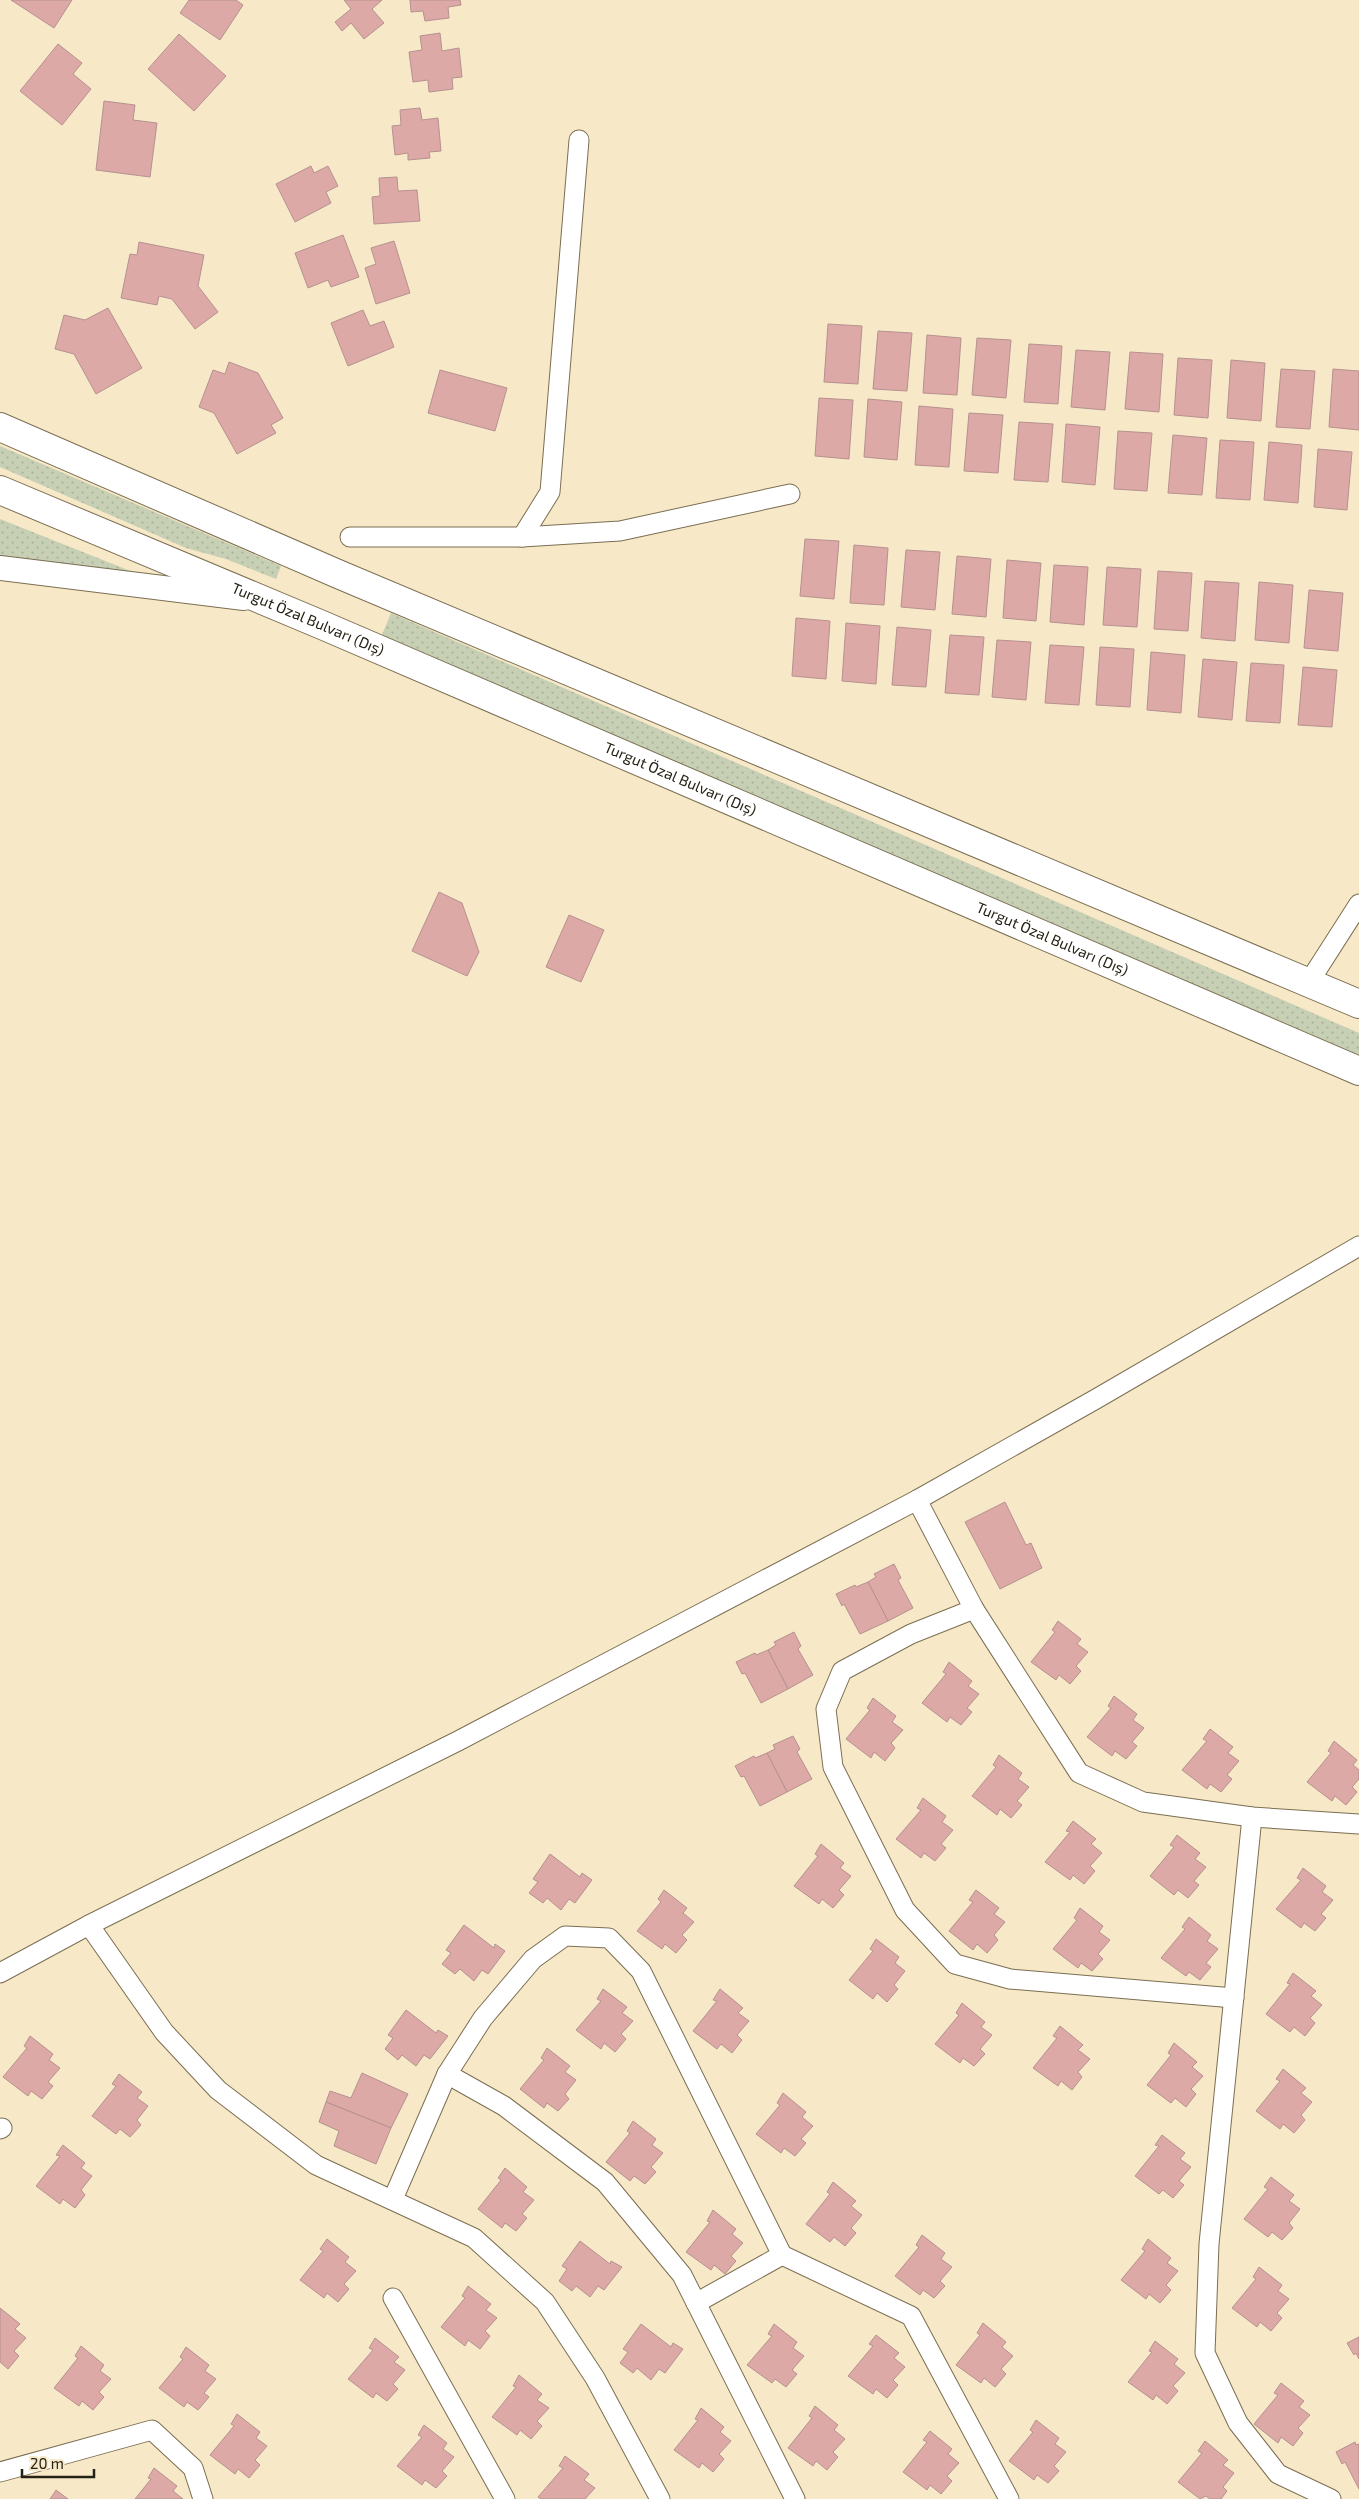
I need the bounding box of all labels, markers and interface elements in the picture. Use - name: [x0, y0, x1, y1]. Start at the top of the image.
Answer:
- street label: Turgut Özal Bulvarı (Dış): [229, 578, 387, 659]
- street label: Turgut Özal Bulvarı (Dış): [602, 738, 759, 819]
- street label: Turgut Özal Bulvarı (Dış): [974, 898, 1131, 979]
- scale bar: [22, 2446, 95, 2478]
- text: 20 m: [30, 2454, 64, 2472]

